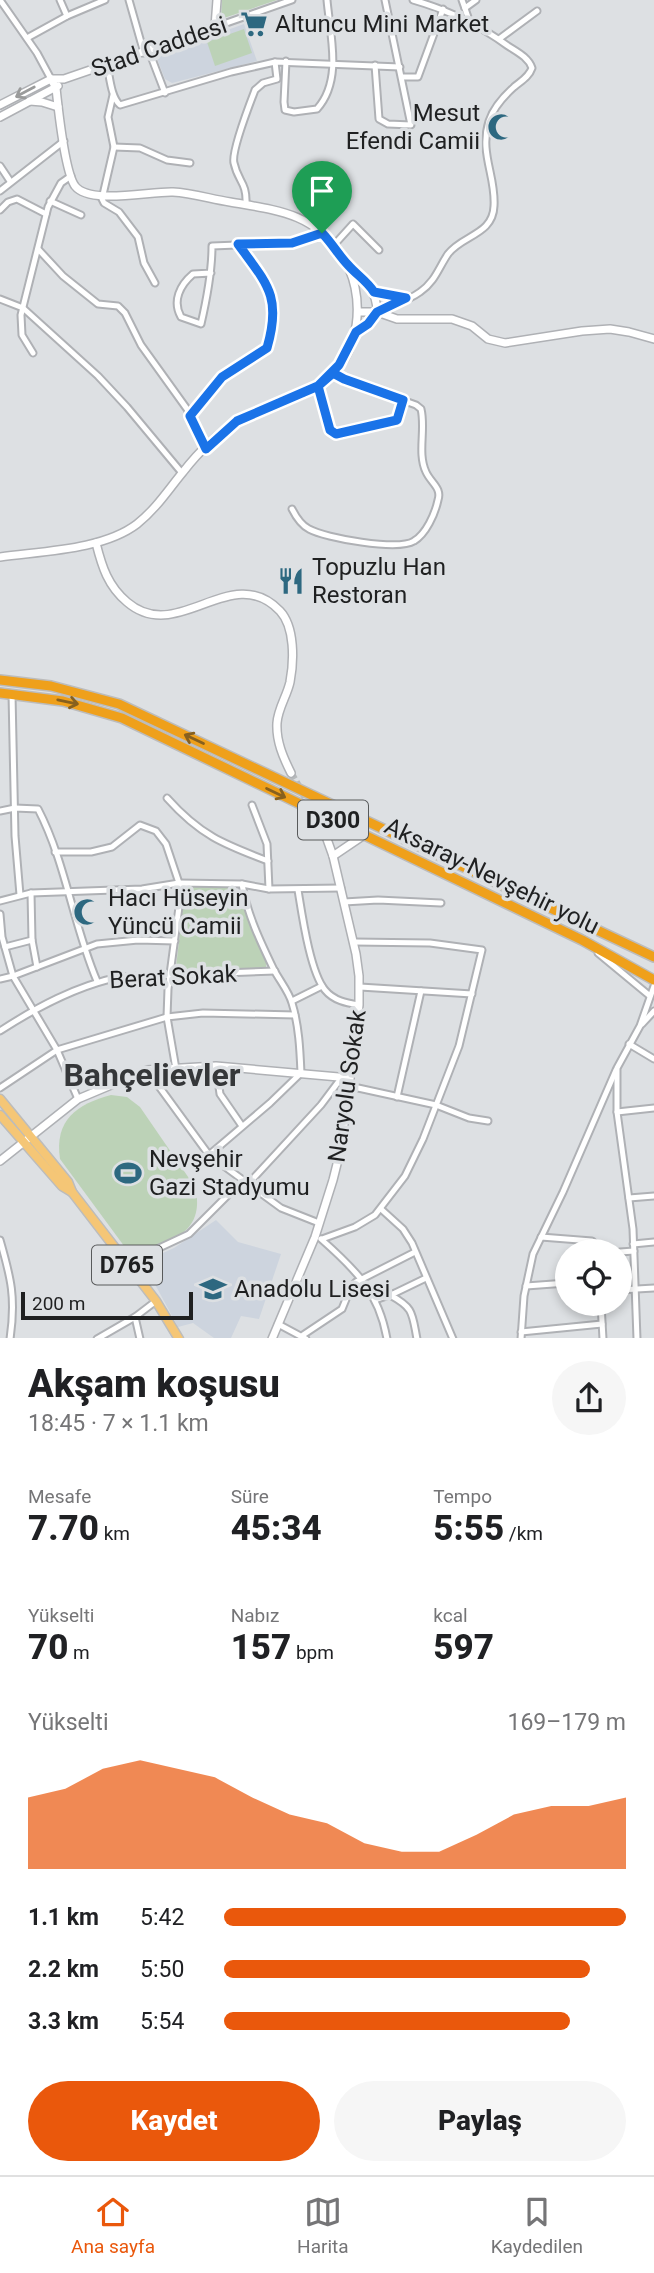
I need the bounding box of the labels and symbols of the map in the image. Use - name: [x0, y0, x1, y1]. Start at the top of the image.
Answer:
- supermarket icon: Altuncu Mini Market: [239, 9, 269, 39]
- place label: Altuncu Mini Market: [275, 10, 489, 38]
- street label: Stad Caddesi: [88, 11, 230, 83]
- one-way arrow: [16, 85, 36, 99]
- place label: Mesut Efendi Camii: [346, 99, 480, 155]
- mosque icon: Mesut Efendi Camii: [486, 112, 516, 142]
- pin: [292, 161, 352, 233]
- place label: Topuzlu Han Restoran: [312, 553, 446, 609]
- restaurant icon: Topuzlu Han Restoran: [276, 566, 306, 596]
- one-way arrow: [56, 695, 79, 709]
- one-way arrow: [184, 732, 205, 745]
- one-way arrow: [265, 786, 286, 800]
- road number: D300: [298, 800, 368, 840]
- street label: Aksaray-Nevşehir yolu: [380, 812, 604, 940]
- place label: Hacı Hüseyin Yüncü Camii: [108, 884, 248, 940]
- mosque icon: Hacı Hüseyin Yüncü Camii: [72, 897, 102, 927]
- street label: Berat Sokak: [109, 960, 238, 994]
- street label: Naryolu Sokak: [322, 1007, 372, 1164]
- district label: Bahçelievler: [63, 1056, 241, 1094]
- place label: Nevşehir Gazi Stadyumu: [149, 1145, 310, 1201]
- sports icon: Nevşehir Gazi Stadyumu: [113, 1158, 143, 1188]
- road number: D765: [92, 1246, 162, 1284]
- school or university icon: Anadolu Lisesi: [198, 1274, 228, 1304]
- place label: Anadolu Lisesi: [234, 1275, 390, 1303]
- scale bar: [21, 1290, 192, 1321]

